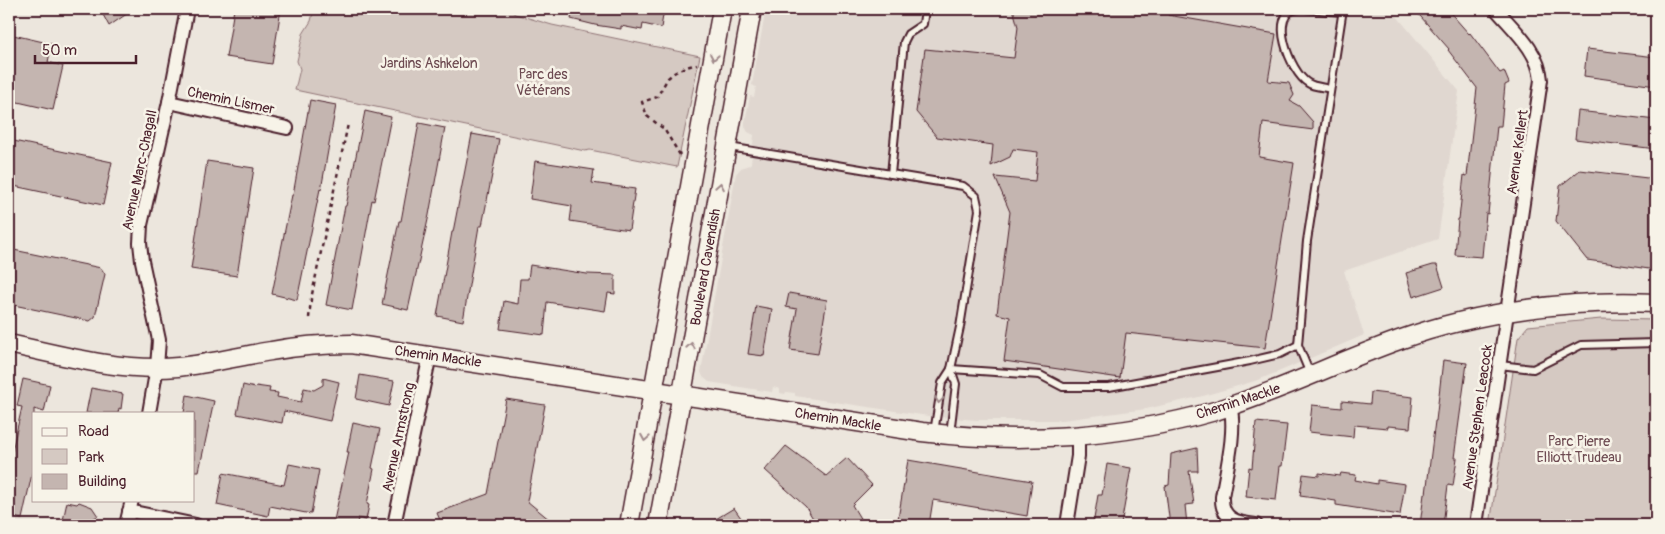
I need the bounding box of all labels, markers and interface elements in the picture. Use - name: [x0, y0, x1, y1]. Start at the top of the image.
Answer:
- scale bar: [35, 32, 136, 64]
- text: 50 m: [42, 41, 77, 60]
- one-way arrow: [709, 52, 719, 61]
- park label: Jardins Ashkelon: [380, 55, 478, 72]
- park label: Parc des Vétérans: [516, 66, 571, 99]
- street label: Chemin Lismer: [186, 83, 276, 118]
- street label: Avenue Marc-Chagall: [118, 108, 161, 232]
- street label: Avenue Kellert: [1503, 108, 1532, 196]
- one-way arrow: [714, 182, 724, 191]
- street label: Boulevard Cavendish: [687, 207, 724, 327]
- street label: Chemin Mackle: [393, 342, 483, 371]
- one-way arrow: [685, 342, 695, 351]
- street label: Avenue Stephen Leacock: [1459, 343, 1496, 491]
- street label: Chemin Mackle: [1194, 380, 1282, 423]
- street label: Avenue Armstrong: [379, 381, 418, 493]
- one-way arrow: [934, 396, 945, 404]
- street label: Chemin Mackle: [793, 404, 883, 435]
- legend: [32, 412, 195, 502]
- text: Road: [78, 422, 109, 441]
- park label: Parc Pierre Elliott Trudeau: [1537, 433, 1621, 466]
- one-way arrow: [640, 434, 650, 442]
- text: Park: [78, 448, 105, 467]
- text: Building: [78, 472, 126, 491]

